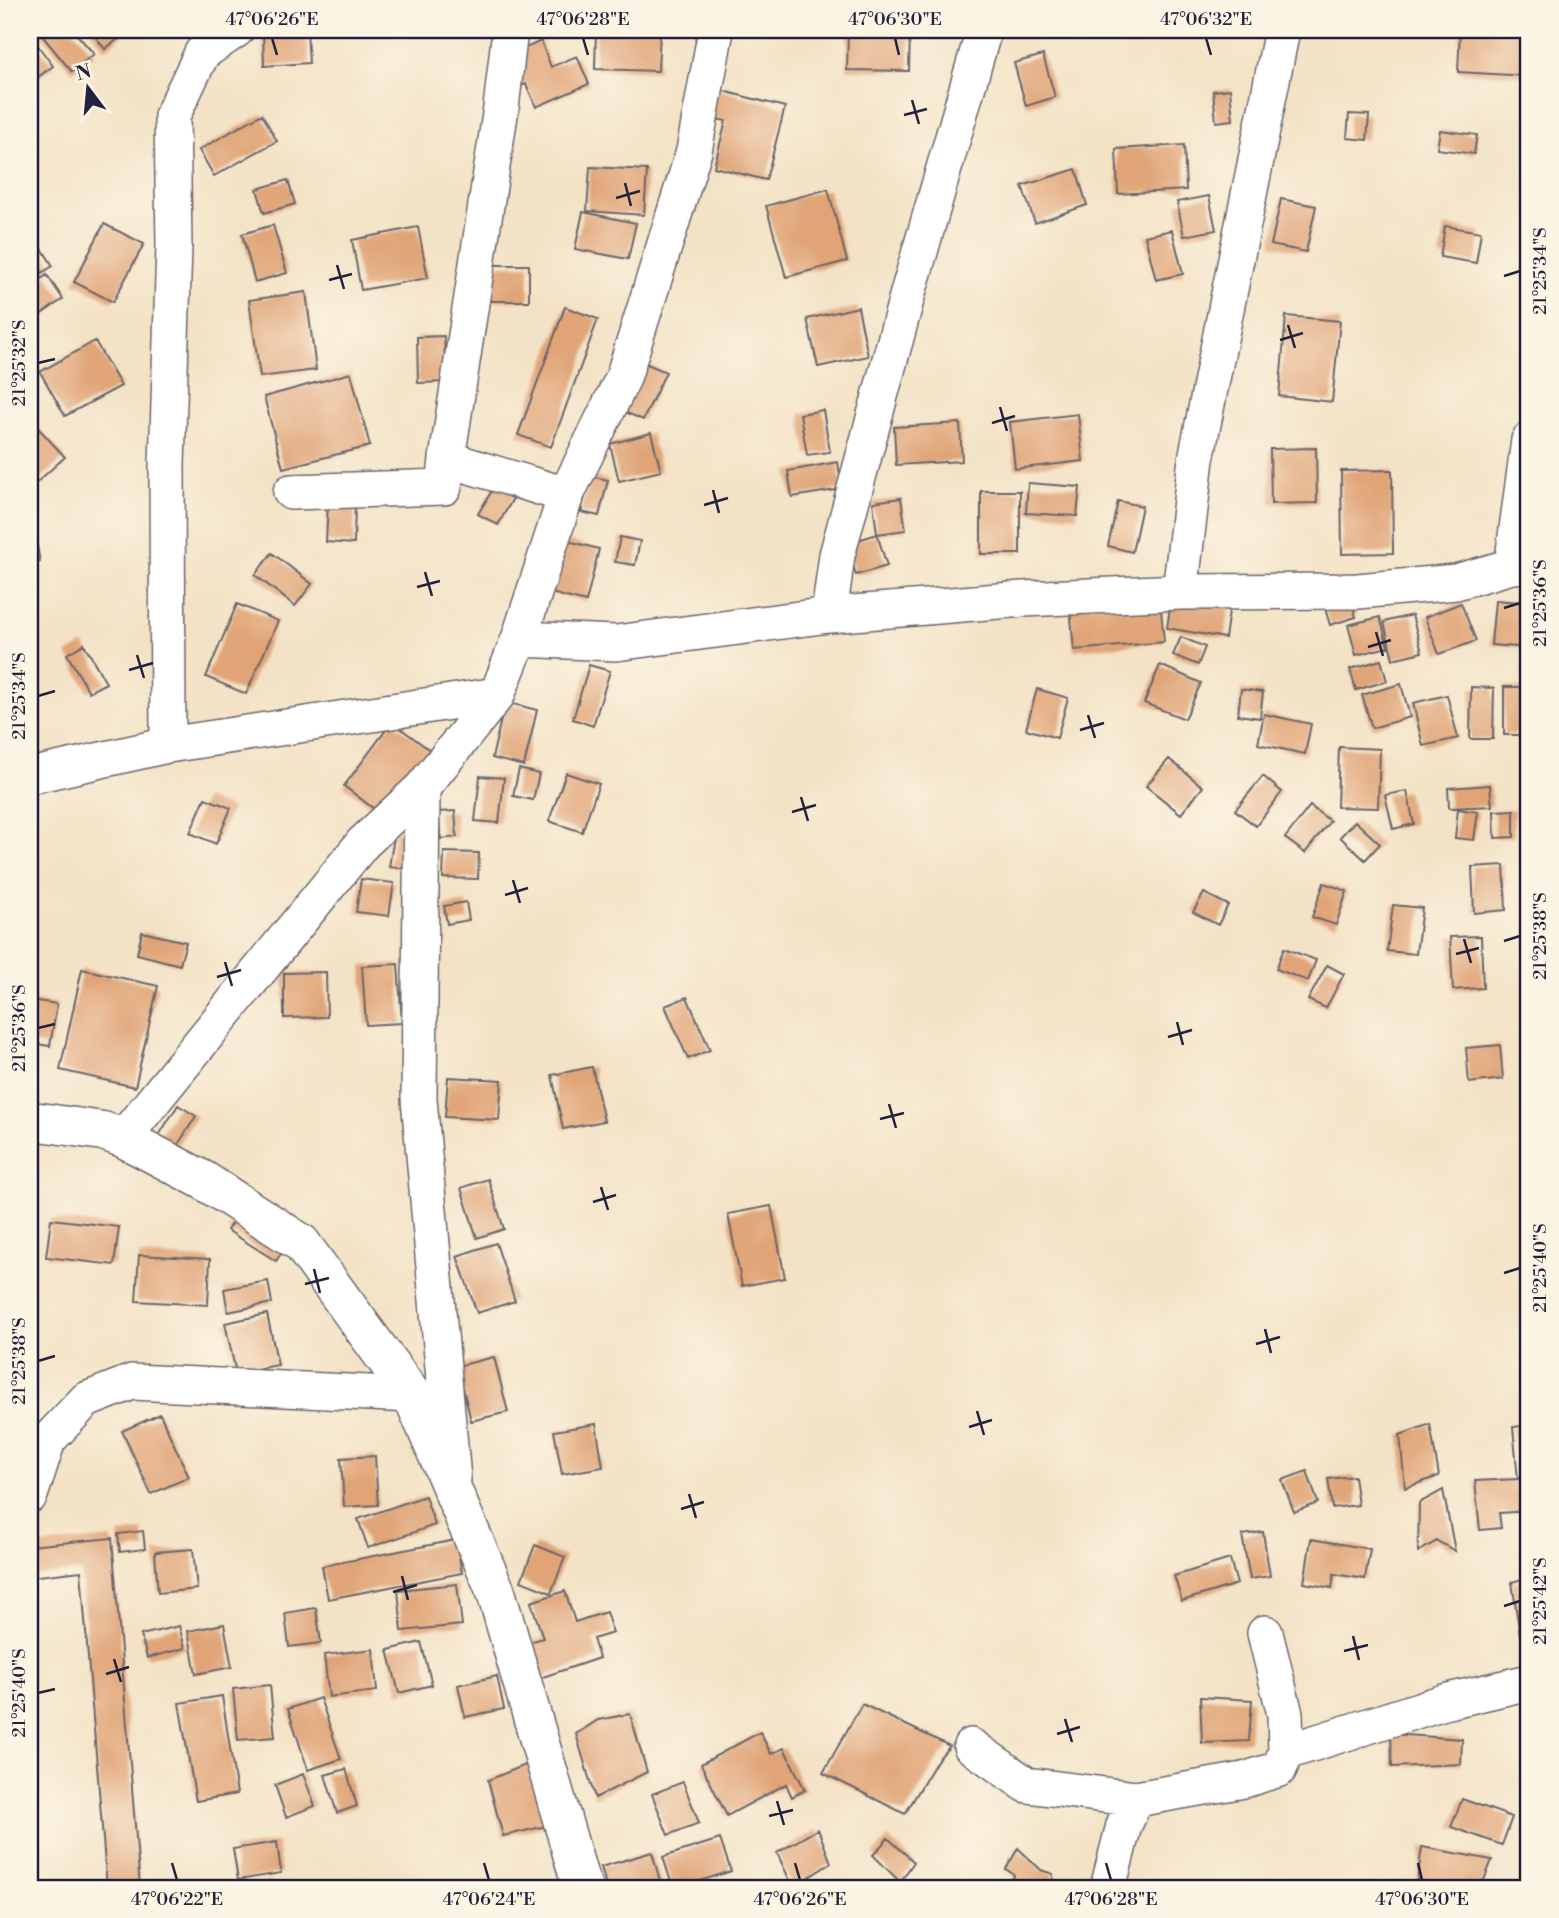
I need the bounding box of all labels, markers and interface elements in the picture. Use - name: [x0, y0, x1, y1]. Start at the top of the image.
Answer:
- text: 47°06'26"E: [225, 8, 319, 31]
- text: 47°06'28"E: [536, 8, 630, 31]
- text: 47°06'30"E: [848, 8, 942, 31]
- text: 47°06'32"E: [1160, 8, 1252, 31]
- north arrow: [52, 52, 122, 122]
- text: N: [73, 59, 94, 86]
- text: 21°25'34"S: [1529, 227, 1552, 315]
- text: 21°25'32"S: [8, 320, 31, 406]
- text: 21°25'36"S: [1529, 559, 1552, 647]
- text: 21°25'34"S: [8, 652, 31, 740]
- text: 21°25'38"S: [1529, 892, 1552, 980]
- text: 21°25'36"S: [8, 984, 31, 1072]
- text: 21°25'40"S: [1529, 1223, 1552, 1313]
- text: 21°25'38"S: [8, 1317, 31, 1405]
- text: 21°25'42"S: [1529, 1557, 1552, 1645]
- text: 21°25'40"S: [8, 1648, 31, 1738]
- text: 47°06'22"E: [131, 1888, 223, 1911]
- text: 47°06'24"E: [442, 1888, 536, 1911]
- text: 47°06'26"E: [753, 1888, 847, 1911]
- text: 47°06'28"E: [1064, 1888, 1158, 1911]
- text: 47°06'30"E: [1375, 1888, 1469, 1911]

